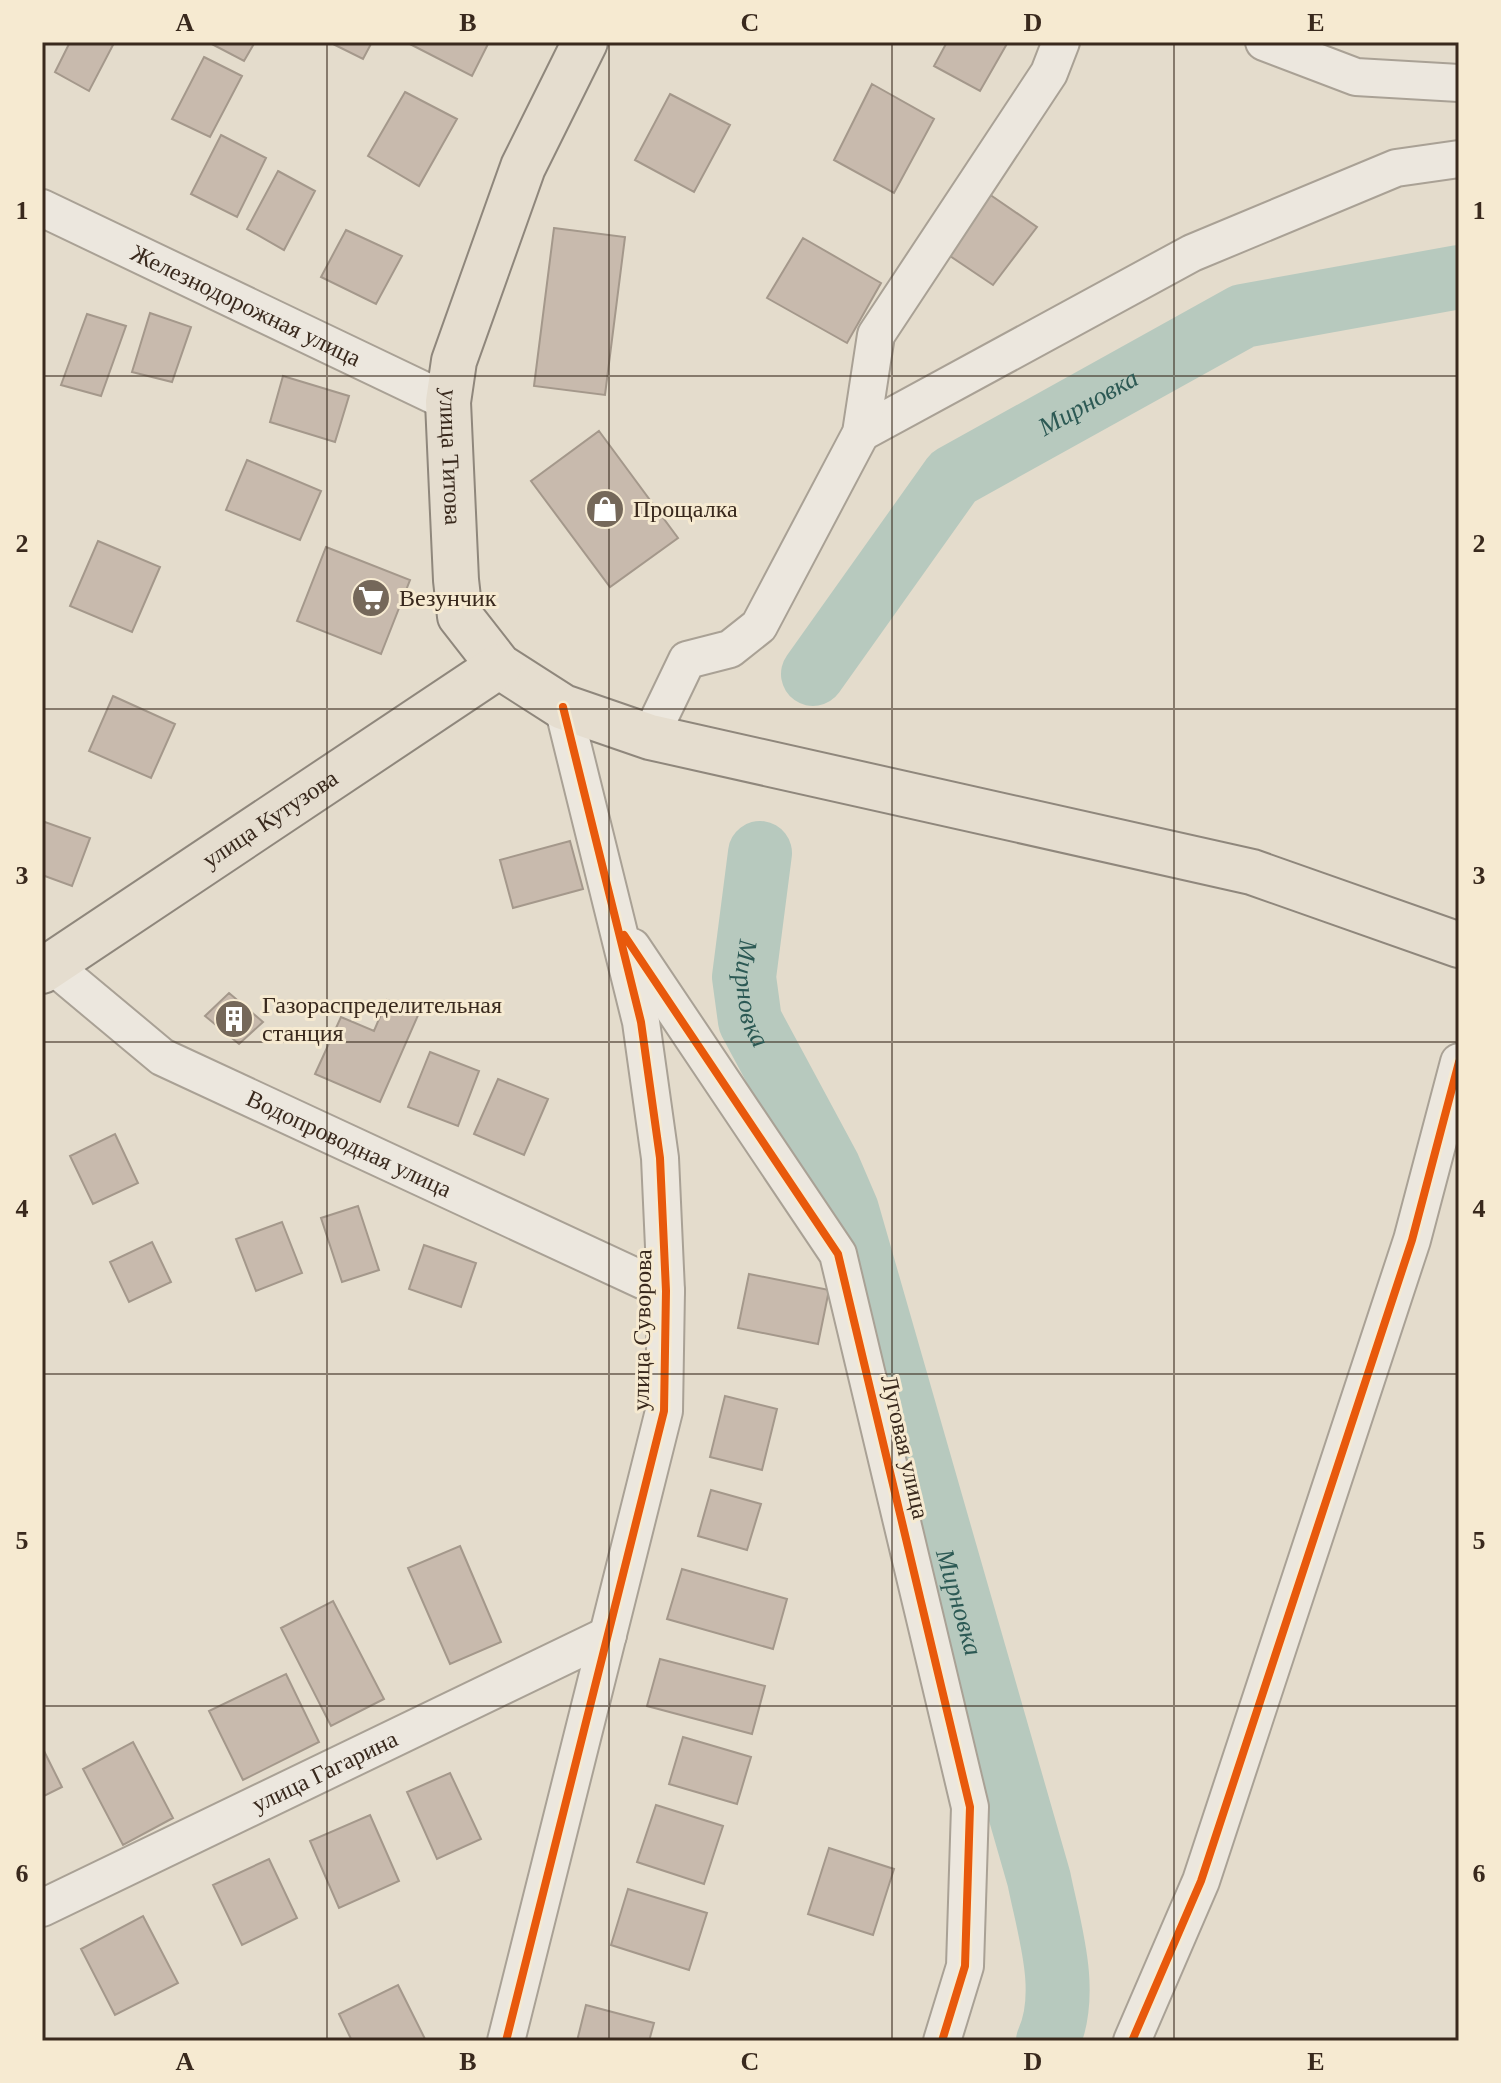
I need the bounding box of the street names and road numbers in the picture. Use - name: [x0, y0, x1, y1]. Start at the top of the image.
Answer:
- street label: Железнодорожная улица: [127, 239, 365, 372]
- street label: улица Титова: [435, 387, 467, 526]
- street label: улица Кутузова: [198, 764, 343, 873]
- street label: Водопроводная улица: [242, 1085, 456, 1203]
- street label: улица Суворова: [628, 1249, 656, 1411]
- street label: Луговая улица: [876, 1373, 934, 1522]
- street label: улица Гагарина: [248, 1725, 402, 1818]

